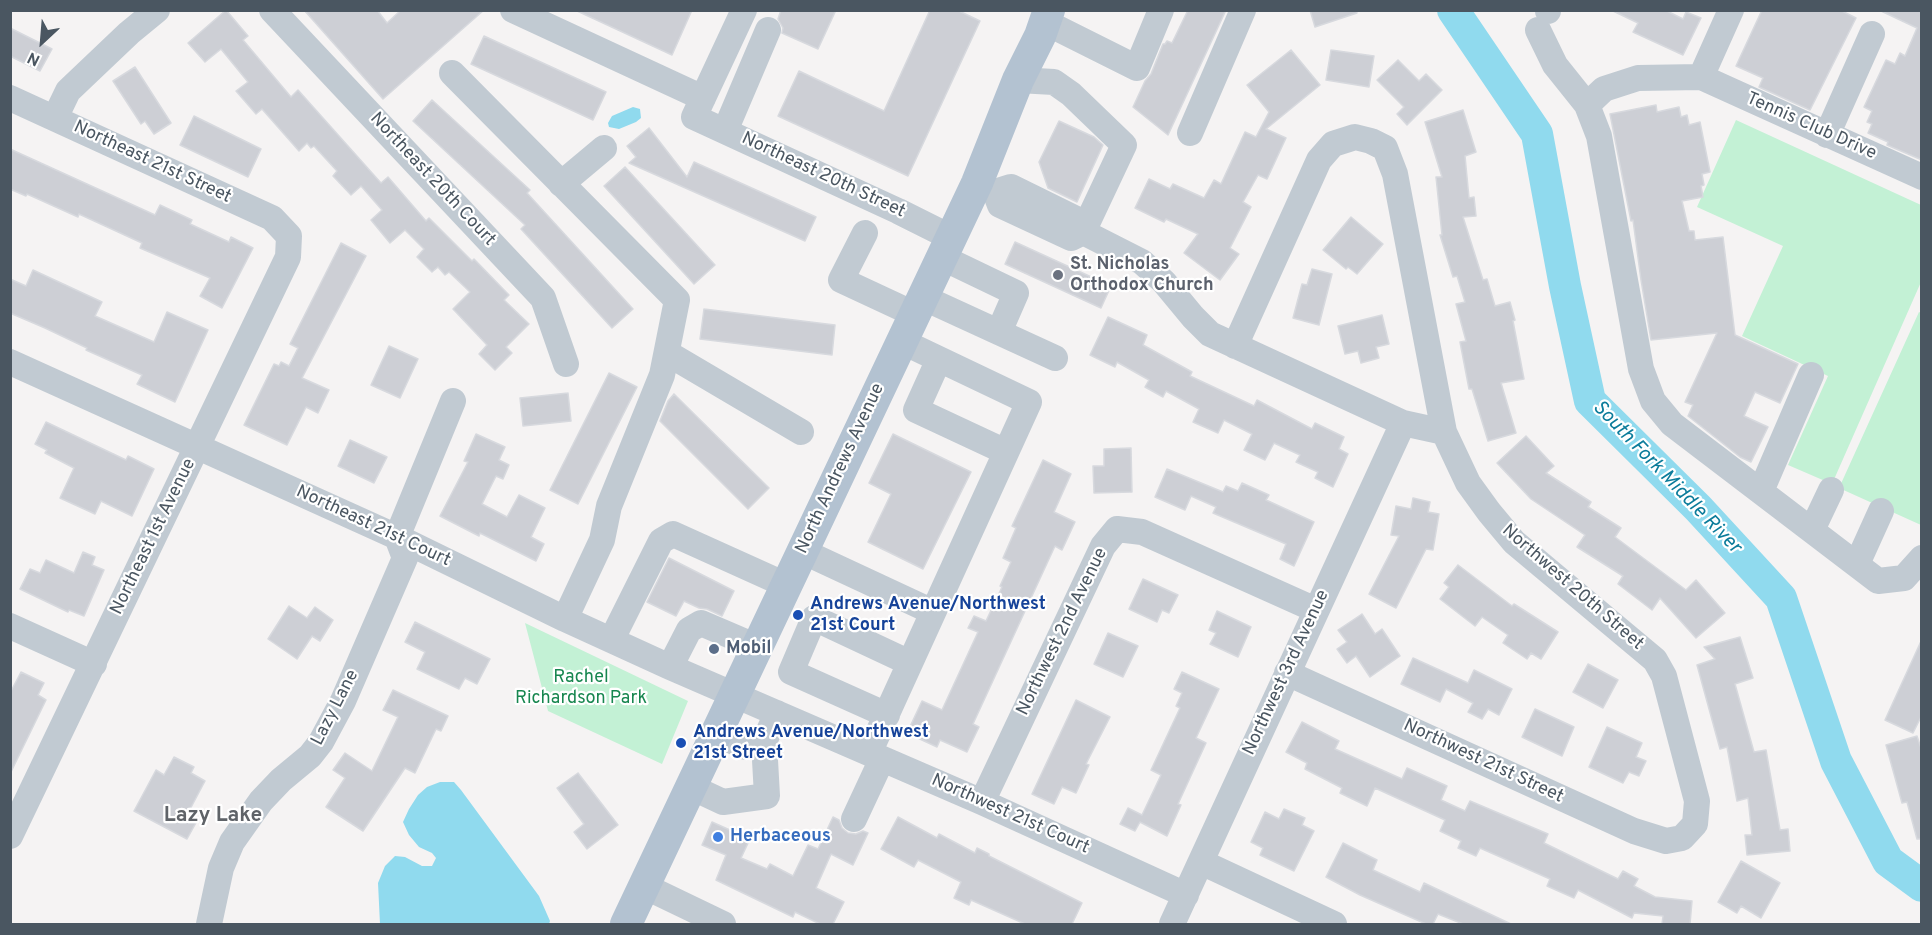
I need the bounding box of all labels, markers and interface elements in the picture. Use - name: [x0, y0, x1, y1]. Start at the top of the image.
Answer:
- north arrow: [12, 12, 72, 72]
- text: N: [25, 47, 44, 70]
- street label: Tennis Club Drive: [1743, 89, 1879, 165]
- street label: Northeast 20th Court: [365, 109, 499, 251]
- street label: Northeast 21st Street: [70, 117, 234, 209]
- street label: Northeast 20th Street: [738, 129, 908, 223]
- place label: St. Nicholas Orthodox Church: [1070, 254, 1214, 296]
- marker: St. Nicholas Orthodox Church: [1051, 268, 1065, 282]
- street label: North Andrews Avenue: [792, 380, 890, 558]
- water label: South Fork Middle River: [1587, 396, 1745, 560]
- street label: Northeast 1st Avenue: [107, 455, 201, 619]
- street label: Northeast 21st Court: [292, 482, 454, 572]
- street label: Northwest 20th Street: [1497, 521, 1647, 655]
- street label: Northwest 2nd Avenue: [1013, 545, 1113, 719]
- street label: Northwest 3rd Avenue: [1239, 587, 1335, 759]
- place label: Andrews Avenue/Northwest 21st Court: [810, 594, 1046, 636]
- marker: Andrews Avenue/Northwest 21st Court: [791, 608, 805, 622]
- place label: Mobil: [726, 638, 771, 660]
- marker: Mobil: [707, 642, 721, 656]
- street label: Lazy Lane: [308, 667, 364, 749]
- park label: Rachel Richardson Park: [515, 667, 647, 710]
- street label: Northwest 21st Street: [1400, 715, 1566, 809]
- place label: Andrews Avenue/Northwest 21st Street: [693, 722, 929, 764]
- marker: Andrews Avenue/Northwest 21st Street: [674, 736, 688, 750]
- street label: Northwest 21st Court: [928, 770, 1092, 860]
- district label: Lazy Lake: [164, 804, 262, 830]
- place label: Herbaceous: [730, 826, 831, 848]
- marker: Herbaceous: [711, 830, 725, 844]

